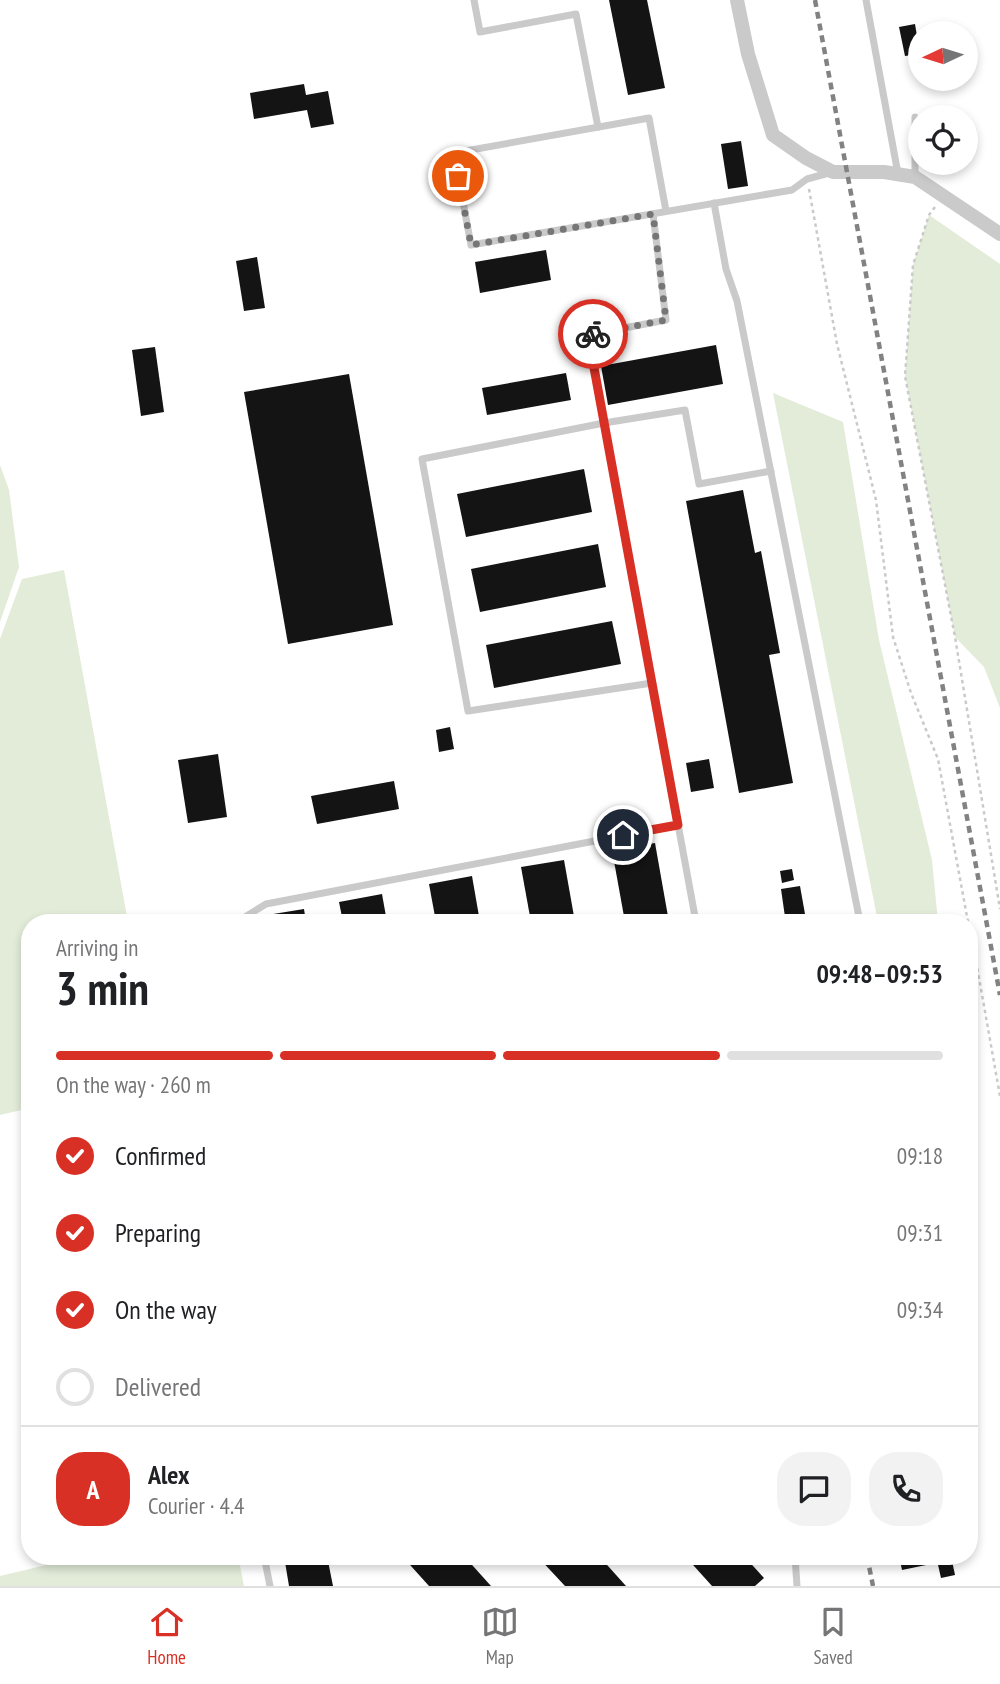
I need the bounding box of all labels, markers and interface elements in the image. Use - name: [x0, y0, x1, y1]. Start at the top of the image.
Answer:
- north arrow: [908, 21, 978, 91]
- map controls: [908, 21, 978, 175]
- button: locate: [908, 105, 978, 175]
- pin: [428, 146, 488, 206]
- icon: bag: [439, 157, 477, 195]
- courier: [558, 299, 628, 369]
- icon: bike: [574, 315, 612, 353]
- pin: [593, 805, 653, 865]
- icon: home: [604, 816, 642, 854]
- text: Arriving in: [56, 933, 138, 962]
- text: 09:48–09:53: [816, 957, 943, 990]
- text: 3 min: [56, 958, 149, 1018]
- text: On the way · 260 m: [56, 1070, 211, 1099]
- icon: check: [56, 1137, 94, 1175]
- text: Confirmed: [115, 1139, 206, 1172]
- text: 09:18: [897, 1141, 943, 1170]
- icon: check: [56, 1214, 94, 1252]
- text: Preparing: [115, 1216, 201, 1249]
- text: 09:31: [897, 1218, 943, 1247]
- icon: check: [56, 1291, 94, 1329]
- text: On the way: [115, 1293, 217, 1326]
- text: 09:34: [897, 1295, 943, 1324]
- text: Delivered: [115, 1370, 201, 1403]
- button: chat: [777, 1452, 851, 1526]
- button: phone: [869, 1452, 943, 1526]
- text: Alex: [148, 1458, 189, 1491]
- text: A: [86, 1473, 100, 1506]
- text: Courier · 4.4: [148, 1491, 244, 1520]
- tab: Home: [147, 1603, 186, 1669]
- tab: Map: [481, 1603, 519, 1669]
- tab: Saved: [813, 1603, 853, 1669]

